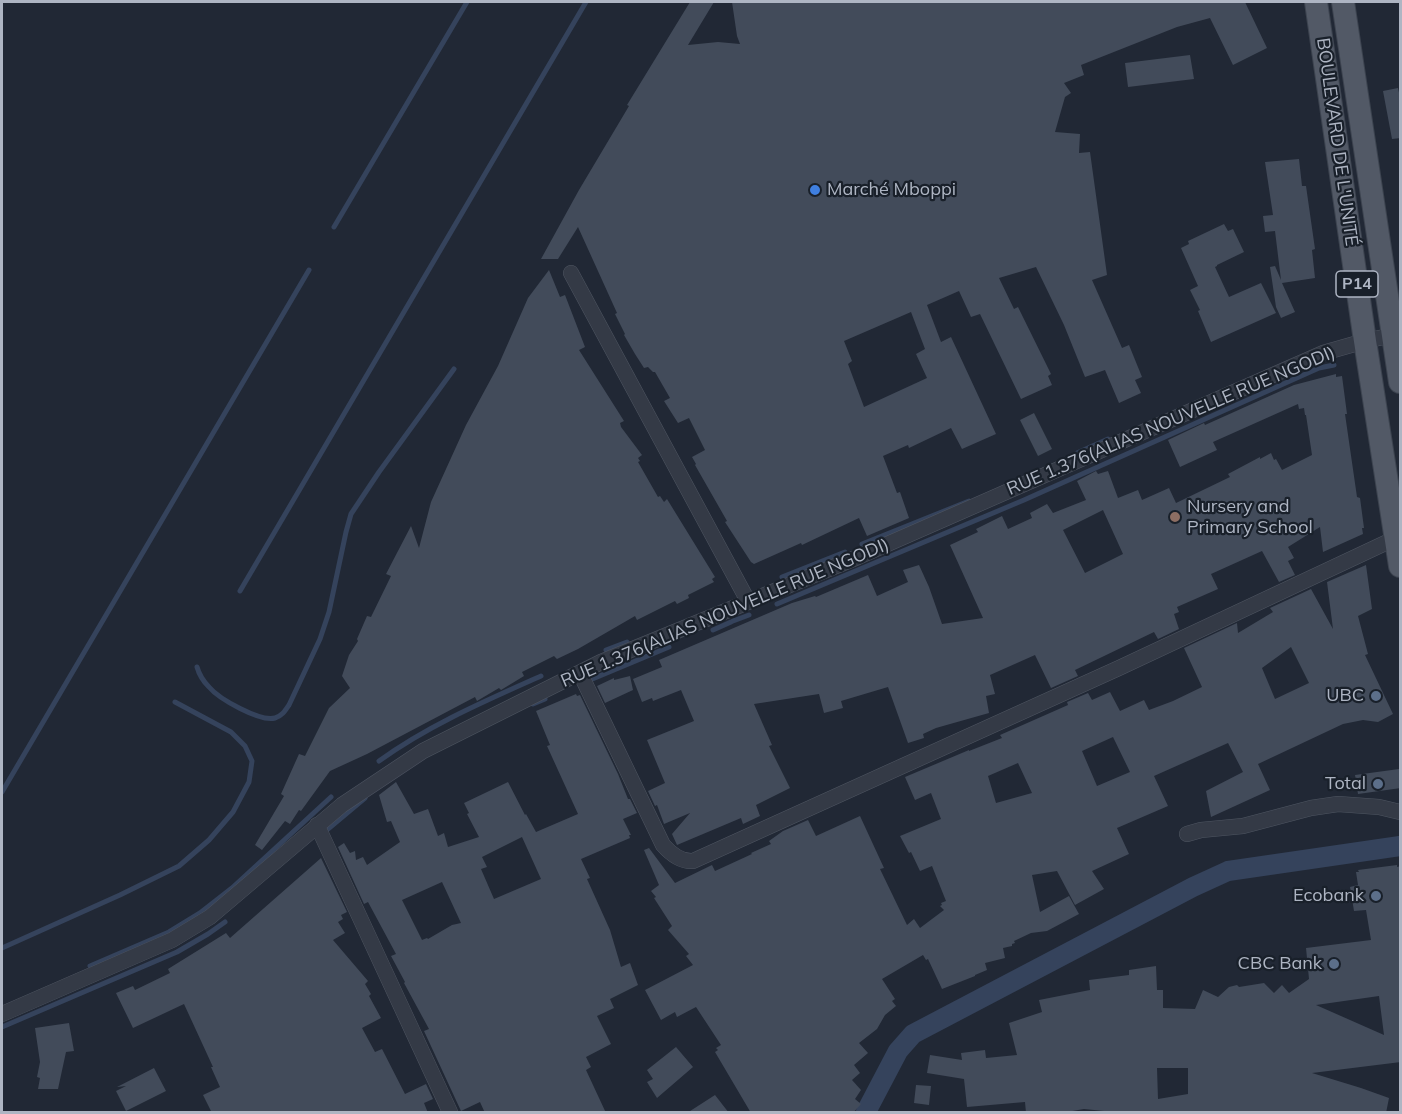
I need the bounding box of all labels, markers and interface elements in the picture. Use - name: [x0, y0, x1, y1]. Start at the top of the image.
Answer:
- street label: BOULEVARD DE L'UNITÉ: [1312, 36, 1362, 248]
- place label: Marché Mboppi: [827, 179, 956, 201]
- marker: Marché Mboppi: [808, 183, 822, 197]
- road number: P14: [1336, 271, 1378, 297]
- street label: RUE 1.376(ALIAS NOUVELLE RUE NGODI): [1004, 342, 1338, 500]
- place label: Nursery and Primary School: [1187, 496, 1313, 538]
- marker: Nursery and Primary School: [1168, 510, 1182, 524]
- street label: RUE 1.376(ALIAS NOUVELLE RUE NGODI): [558, 534, 892, 692]
- place label: UBC: [1326, 685, 1364, 707]
- marker: UBC: [1369, 689, 1383, 703]
- place label: Total: [1325, 773, 1366, 795]
- marker: Total: [1371, 777, 1385, 791]
- place label: Ecobank: [1293, 885, 1364, 907]
- marker: Ecobank: [1369, 889, 1383, 903]
- place label: CBC Bank: [1238, 953, 1322, 975]
- marker: CBC Bank: [1327, 957, 1341, 971]

